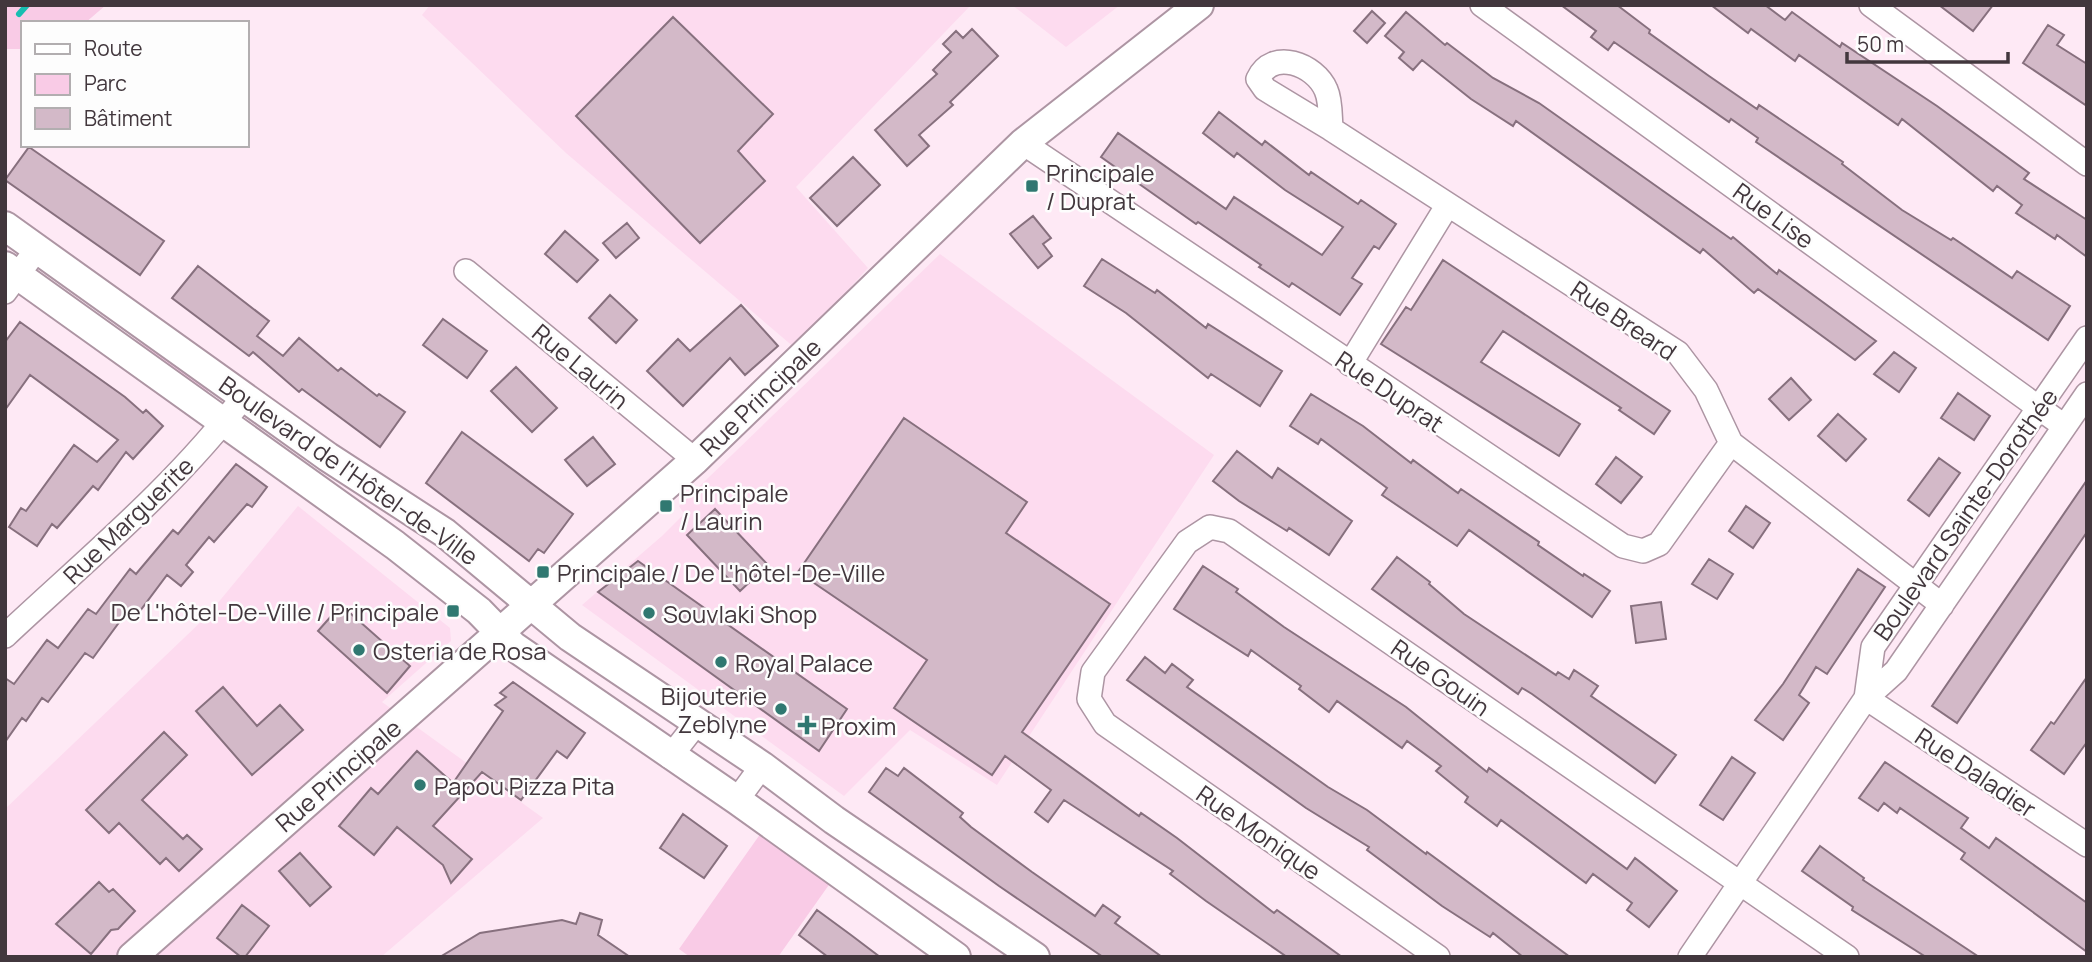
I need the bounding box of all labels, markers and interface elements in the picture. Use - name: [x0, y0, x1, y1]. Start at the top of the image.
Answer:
- legend: [21, 21, 248, 147]
- scale bar: [1847, 21, 2008, 65]
- text: 50 m: [1857, 30, 1904, 58]
- text: Route: [84, 34, 142, 62]
- text: Parc: [84, 69, 127, 97]
- text: Bâtiment: [84, 104, 172, 132]
- place label: Principale / Duprat: [1046, 156, 1155, 217]
- street label: Rue Lise: [1727, 174, 1821, 256]
- marker: Principale / Duprat: [1024, 178, 1040, 194]
- street label: Rue Breard: [1565, 272, 1683, 368]
- street label: Rue Laurin: [526, 316, 636, 416]
- street label: Rue Principale: [692, 331, 828, 463]
- street label: Rue Duprat: [1329, 343, 1451, 439]
- street label: Boulevard de l'Hôtel-de-Ville: [213, 368, 485, 572]
- street label: Boulevard Sainte-Dorothée: [1865, 381, 2065, 647]
- street label: Rue Marguerite: [55, 449, 201, 591]
- place label: Principale / Laurin: [680, 476, 789, 537]
- marker: Principale / Laurin: [658, 498, 674, 514]
- place label: Principale / De L'hôtel-De-Ville: [557, 556, 885, 589]
- marker: Principale / De L'hôtel-De-Ville: [535, 564, 551, 580]
- place label: De L'hôtel-De-Ville / Principale: [111, 595, 439, 628]
- place label: Souvlaki Shop: [663, 597, 817, 630]
- marker: De L'hôtel-De-Ville / Principale: [445, 603, 461, 619]
- marker: Souvlaki Shop: [641, 605, 657, 621]
- street label: Rue Gouin: [1385, 631, 1497, 723]
- place label: Osteria de Rosa: [373, 634, 547, 667]
- marker: Osteria de Rosa: [351, 642, 367, 658]
- place label: Royal Palace: [735, 646, 873, 679]
- marker: Royal Palace: [713, 654, 729, 670]
- place label: Bijouterie Zeblyne: [661, 679, 767, 740]
- marker: Bijouterie Zeblyne: [773, 701, 789, 717]
- place label: Proxim: [821, 709, 896, 742]
- street label: Rue Principale: [268, 711, 408, 839]
- marker: Proxim: [799, 717, 815, 733]
- street label: Rue Daladier: [1909, 719, 2043, 825]
- place label: Papou Pizza Pita: [434, 769, 615, 802]
- marker: Papou Pizza Pita: [412, 777, 428, 793]
- street label: Rue Monique: [1190, 777, 1328, 887]

